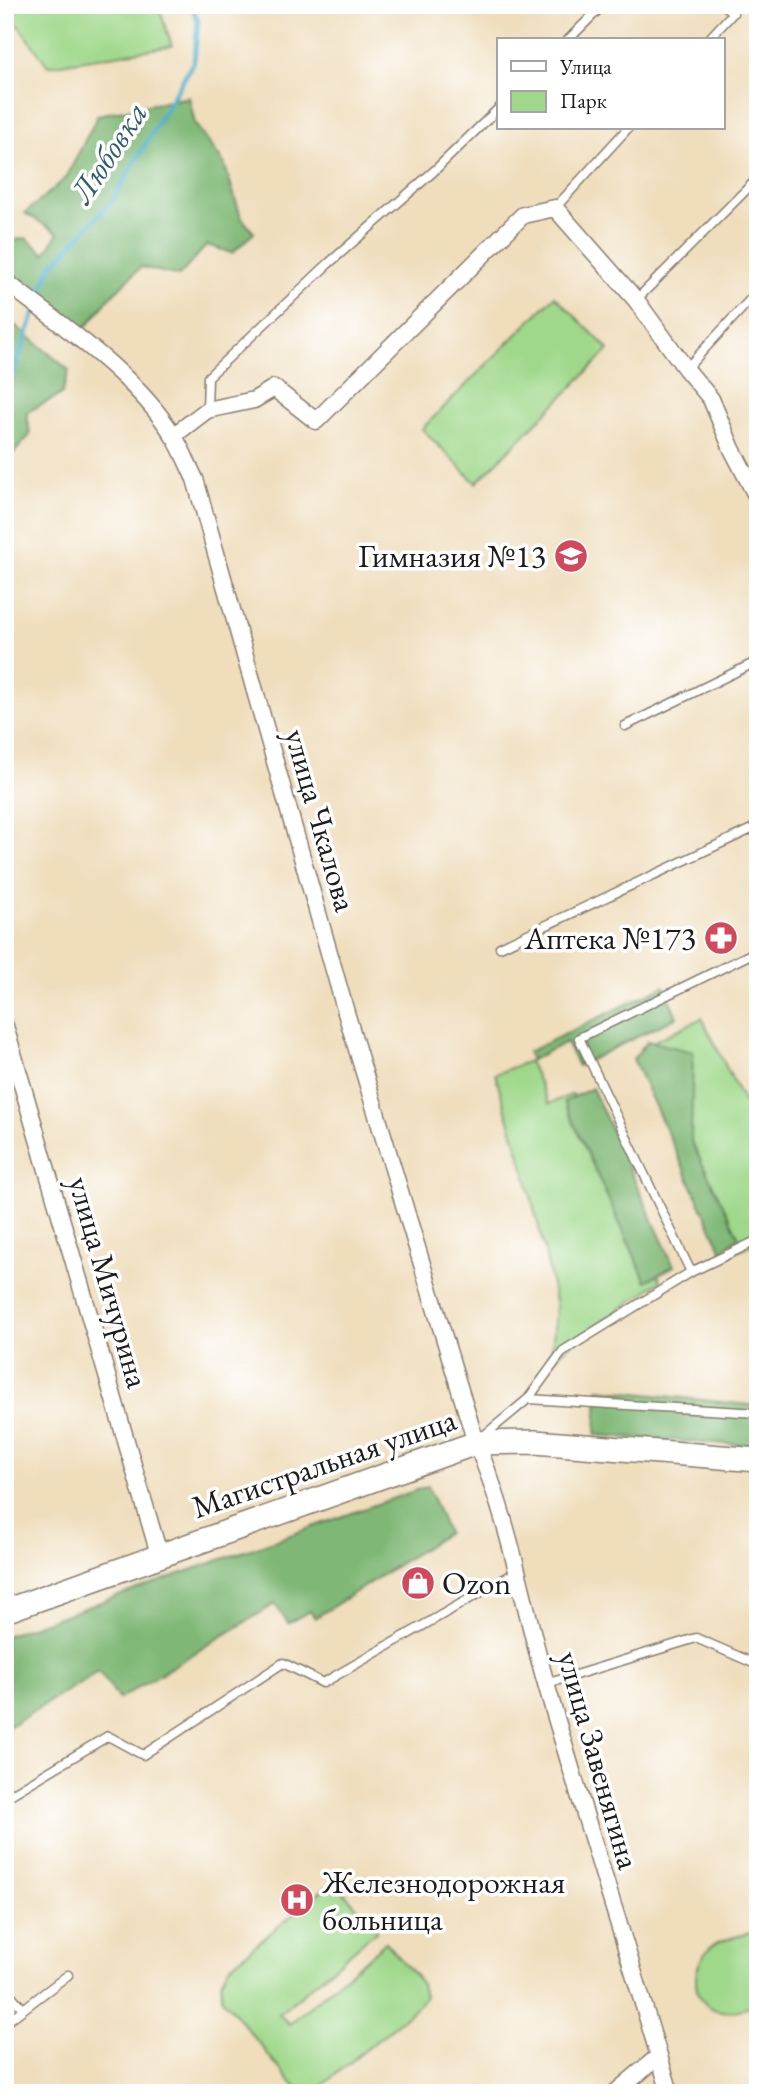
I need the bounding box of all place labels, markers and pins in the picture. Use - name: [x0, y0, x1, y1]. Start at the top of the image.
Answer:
- place label: Гимназия №13: [358, 535, 546, 577]
- school or university icon: Гимназия №13: [552, 537, 590, 575]
- place label: Аптека №173: [523, 917, 696, 959]
- pharmacy icon: Аптека №173: [702, 919, 740, 957]
- place label: Ozon: [442, 1562, 511, 1604]
- shop icon: Ozon: [399, 1564, 437, 1602]
- place label: Железнодорожная больница: [321, 1861, 565, 1940]
- hospital icon: Железнодорожная больница: [278, 1881, 316, 1919]

